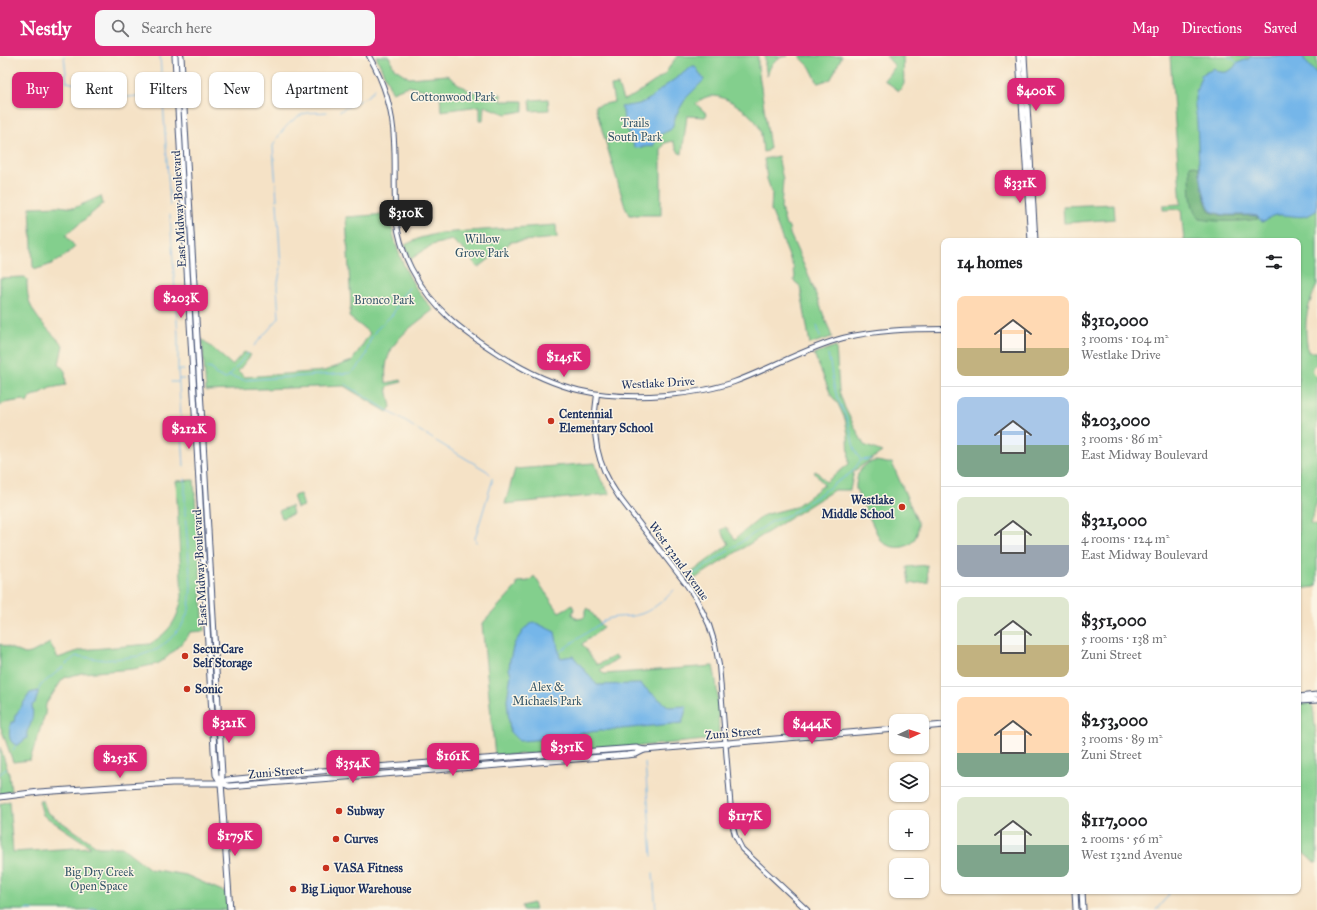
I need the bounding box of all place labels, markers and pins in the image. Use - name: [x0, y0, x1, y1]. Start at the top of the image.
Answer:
- pin: $400K: [1008, 78, 1064, 112]
- pin: $331K: [992, 170, 1048, 204]
- pin: $310K: [378, 200, 434, 234]
- pin: $203K: [153, 285, 209, 319]
- pin: $145K: [536, 344, 592, 378]
- place label: Centennial Elementary School: [559, 407, 654, 436]
- pin: $212K: [161, 416, 217, 450]
- marker: Centennial Elementary School: [546, 416, 556, 426]
- place label: Westlake Middle School: [821, 493, 895, 521]
- marker: Westlake Middle School: [897, 502, 907, 512]
- place label: SecurCare Self Storage: [193, 642, 252, 671]
- marker: SecurCare Self Storage: [180, 651, 190, 661]
- place label: Sonic: [195, 682, 223, 696]
- marker: Sonic: [182, 684, 192, 694]
- pin: $321K: [201, 710, 257, 744]
- pin: $444K: [784, 711, 840, 745]
- pin: $351K: [539, 734, 595, 768]
- pin: $161K: [425, 743, 481, 777]
- pin: $253K: [92, 745, 148, 779]
- pin: $354K: [325, 750, 381, 784]
- pin: $117K: [717, 803, 773, 837]
- place label: Subway: [347, 804, 386, 819]
- marker: Subway: [334, 806, 344, 816]
- pin: $179K: [207, 823, 263, 857]
- place label: Curves: [344, 832, 379, 846]
- marker: Curves: [331, 834, 341, 844]
- place label: VASA Fitness: [333, 861, 403, 875]
- marker: VASA Fitness: [321, 863, 331, 873]
- place label: Big Liquor Warehouse: [301, 882, 412, 897]
- marker: Big Liquor Warehouse: [288, 884, 298, 894]

